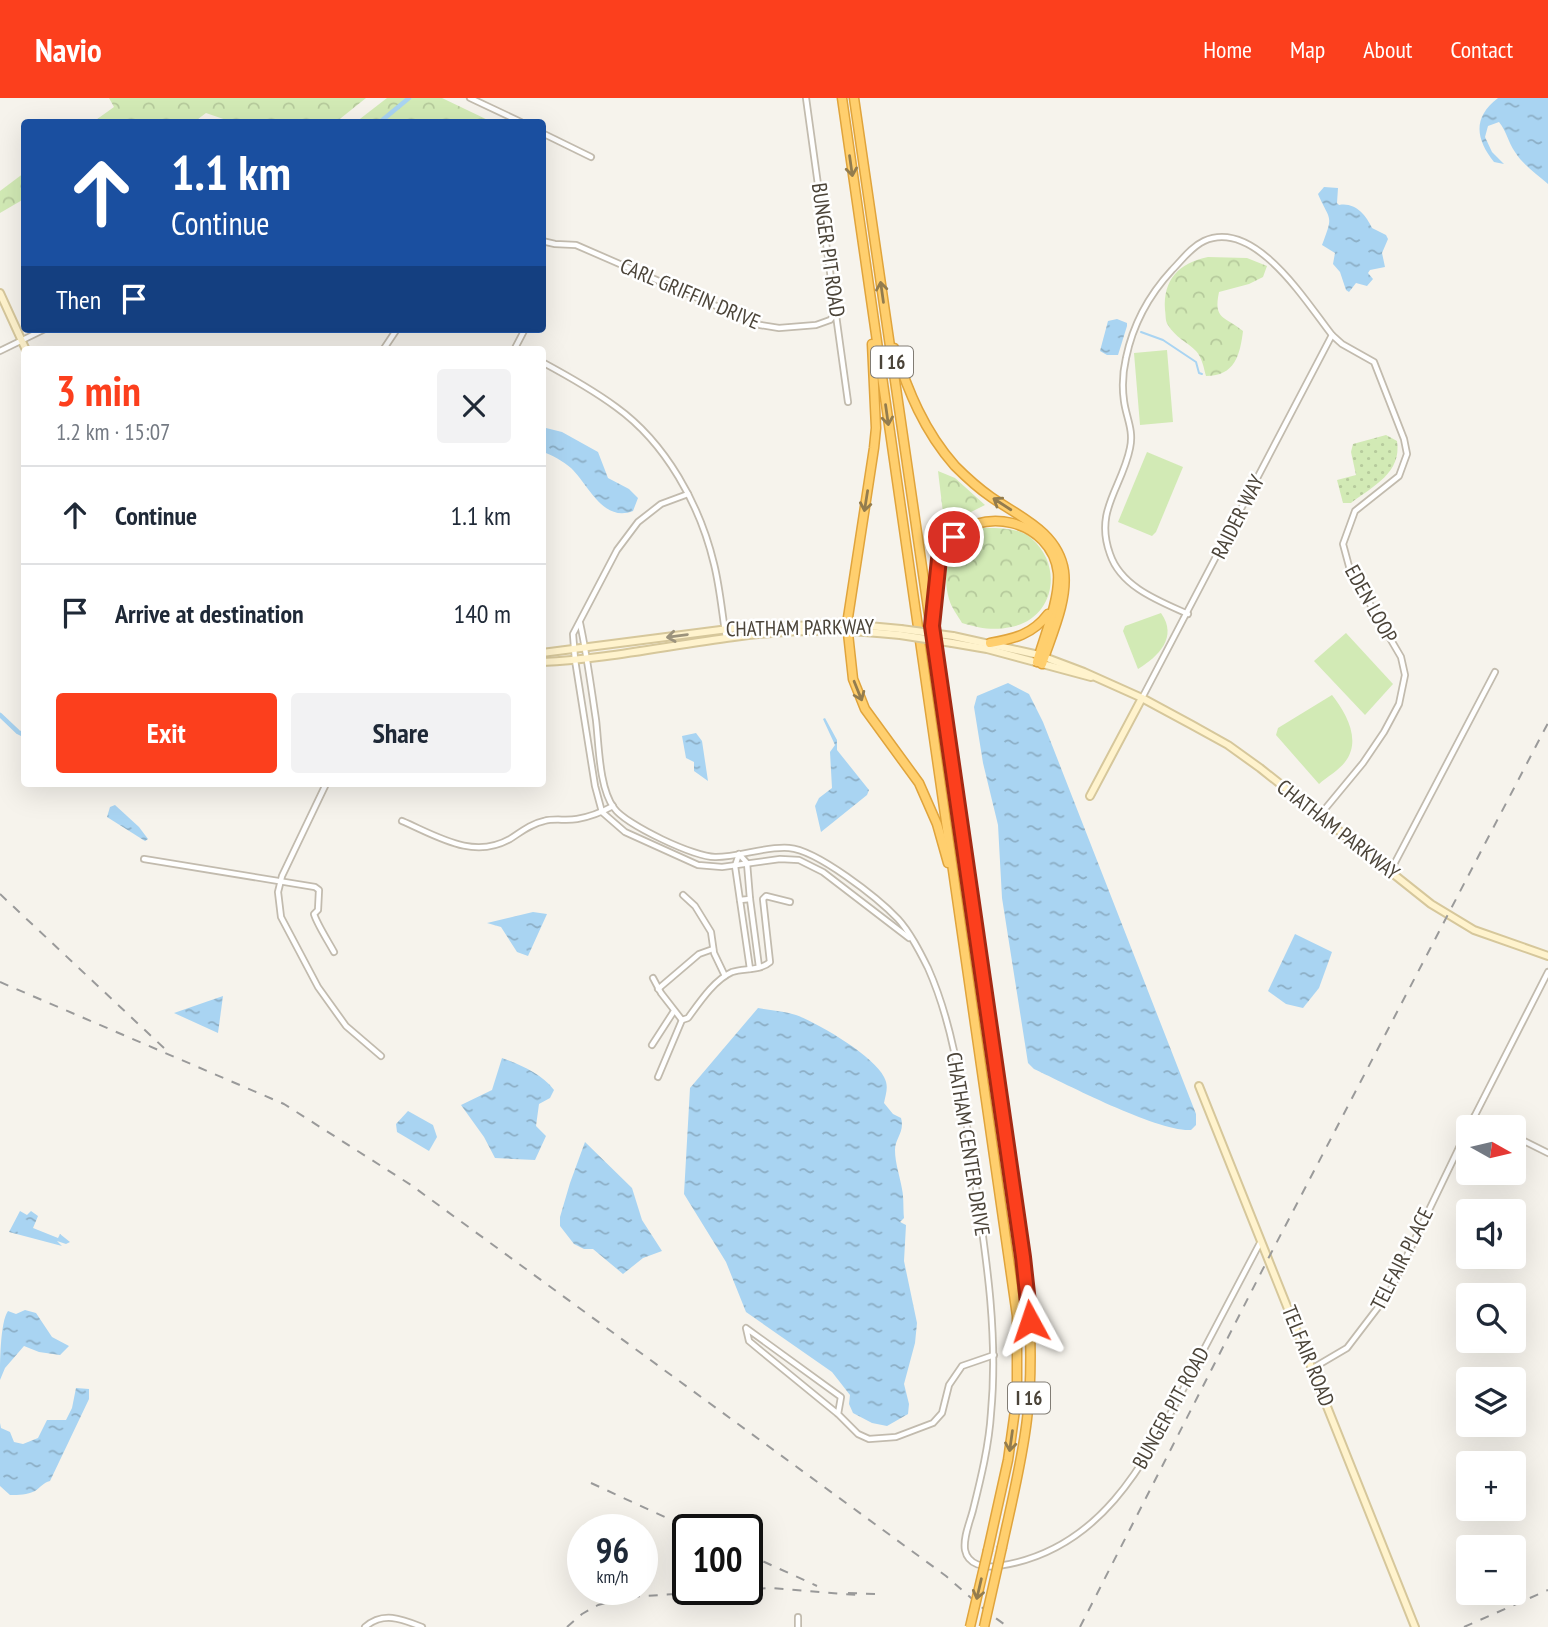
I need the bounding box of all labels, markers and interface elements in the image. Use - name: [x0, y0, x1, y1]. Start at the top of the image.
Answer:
- text: Navio: [35, 28, 102, 71]
- text: Home: [1203, 34, 1252, 65]
- text: Map: [1290, 34, 1325, 65]
- text: About: [1363, 34, 1412, 65]
- text: Contact: [1450, 34, 1513, 65]
- text: 1.1 km: [171, 140, 291, 204]
- icon: ahead: [56, 147, 147, 238]
- one-way arrow: [845, 154, 858, 176]
- street label: BUNGER PIT ROAD: [806, 181, 851, 319]
- text: Continue: [171, 202, 270, 244]
- street label: CARL GRIFFIN DRIVE: [616, 252, 764, 335]
- icon: arrive: [115, 280, 153, 318]
- one-way arrow: [876, 281, 889, 304]
- text: Then: [56, 283, 101, 316]
- road number: I 16: [871, 346, 913, 378]
- text: 3 min: [56, 363, 141, 418]
- button: close: [437, 369, 511, 443]
- one-way arrow: [881, 403, 894, 426]
- text: 1.2 km · 15:07: [56, 417, 170, 446]
- street label: RAIDER WAY: [1205, 470, 1270, 563]
- one-way arrow: [859, 489, 872, 512]
- icon: ahead: [56, 496, 94, 534]
- one-way arrow: [993, 497, 1012, 512]
- text: Continue: [115, 499, 197, 532]
- text: 1.1 km: [450, 499, 511, 532]
- pin: [924, 507, 984, 567]
- icon: arrive: [935, 518, 973, 556]
- street label: EDEN LOOP: [1339, 560, 1404, 647]
- icon: arrive: [56, 594, 94, 632]
- text: Arrive at destination: [115, 597, 304, 630]
- text: 140 m: [453, 597, 511, 630]
- street label: CHATHAM PARKWAY: [726, 613, 875, 642]
- one-way arrow: [666, 630, 689, 643]
- one-way arrow: [852, 680, 865, 702]
- button: Exit: [56, 693, 277, 773]
- button: Share: [291, 693, 511, 773]
- street label: CHATHAM PARKWAY: [1271, 773, 1405, 886]
- street label: CHATHAM CENTER DRIVE: [941, 1050, 996, 1238]
- north arrow: [1456, 1115, 1526, 1185]
- map controls: [1456, 1115, 1526, 1605]
- button: sound: [1456, 1199, 1526, 1269]
- street label: TELFAIR PLACE: [1364, 1203, 1439, 1315]
- button: search: [1456, 1283, 1526, 1353]
- position arrow: [993, 1284, 1067, 1358]
- street label: TELFAIR ROAD: [1276, 1301, 1341, 1410]
- street label: BUNGER PIT ROAD: [1126, 1342, 1215, 1473]
- button: layers: [1456, 1367, 1526, 1437]
- road number: I 16: [1008, 1382, 1050, 1414]
- one-way arrow: [1005, 1429, 1018, 1452]
- button: +: [1456, 1451, 1526, 1521]
- speed limit sign: 100: [672, 1514, 763, 1605]
- text: 96: [596, 1527, 629, 1573]
- button: −: [1456, 1535, 1526, 1605]
- text: km/h: [597, 1565, 628, 1588]
- one-way arrow: [972, 1577, 985, 1600]

